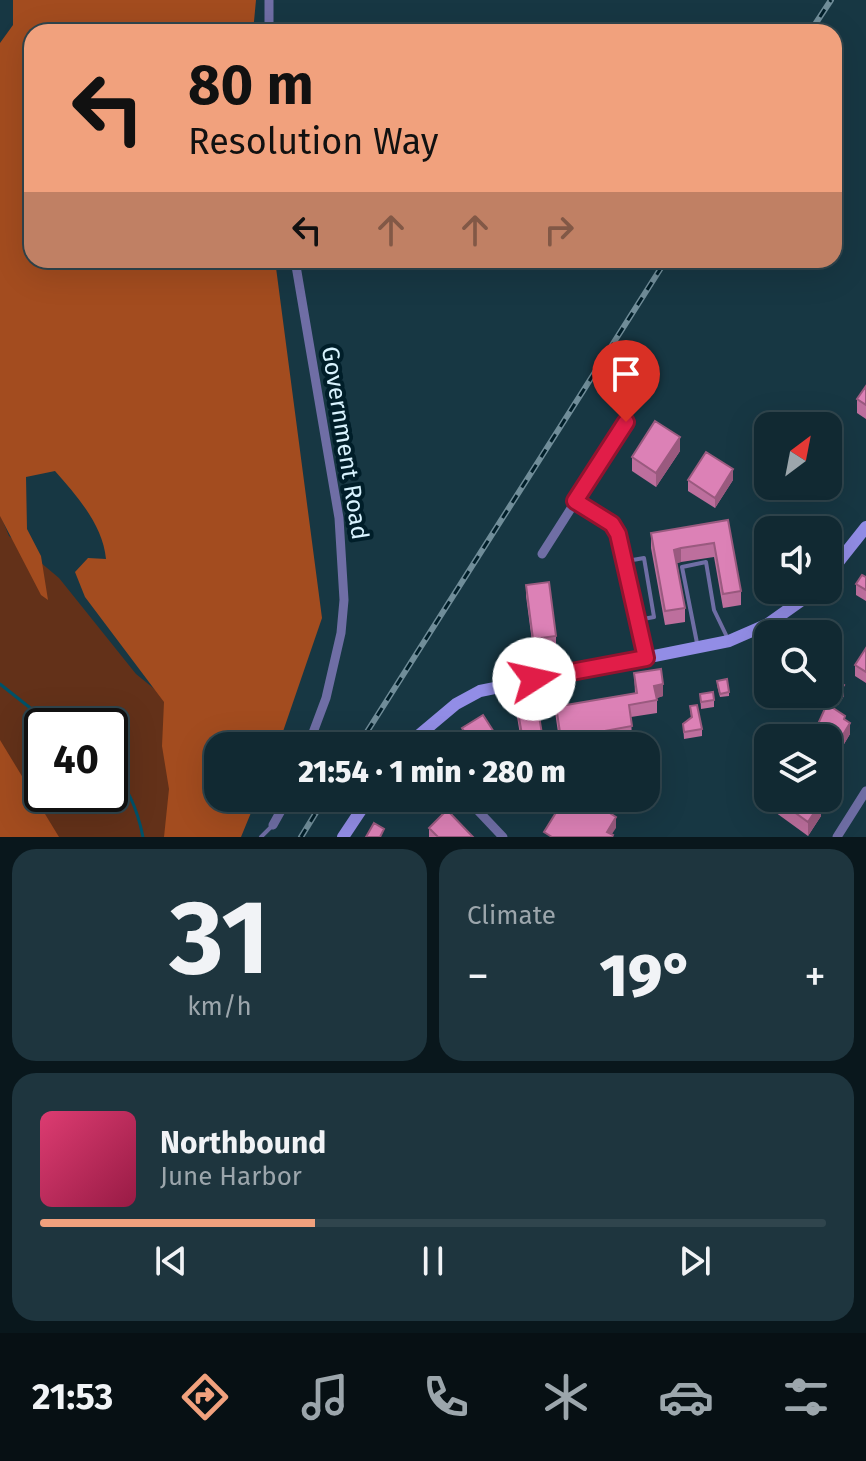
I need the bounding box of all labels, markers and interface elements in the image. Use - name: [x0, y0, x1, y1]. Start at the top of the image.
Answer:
- text: 80 m: [188, 52, 314, 119]
- icon: left: [56, 56, 160, 160]
- text: Resolution Way: [188, 120, 438, 164]
- icon: left: [285, 208, 329, 252]
- icon: ahead: [369, 208, 413, 252]
- icon: ahead: [453, 208, 497, 252]
- icon: right: [537, 208, 581, 252]
- pin: [592, 340, 660, 422]
- street label: Government Road: [316, 344, 374, 542]
- icon: arrive: [604, 352, 648, 396]
- north arrow: [754, 412, 842, 500]
- map controls: [754, 412, 842, 812]
- button: sound: [754, 516, 842, 604]
- button: search: [754, 620, 842, 708]
- position arrow: [492, 637, 576, 721]
- speed limit sign: 40: [24, 708, 128, 812]
- button: layers: [754, 724, 842, 812]
- text: 21:54 · 1 min · 280 m: [298, 754, 566, 790]
- text: 31: [169, 876, 270, 1001]
- text: Climate: [467, 900, 556, 931]
- text: 19°: [600, 940, 693, 1012]
- text: −: [467, 950, 489, 1003]
- text: +: [804, 950, 826, 1003]
- text: km/h: [187, 991, 252, 1022]
- text: Northbound: [160, 1125, 326, 1161]
- text: June Harbor: [160, 1161, 302, 1192]
- icon: previous: [149, 1239, 193, 1283]
- icon: pause: [411, 1239, 455, 1283]
- icon: next: [673, 1239, 717, 1283]
- icon: directions: [177, 1369, 233, 1425]
- icon: music: [297, 1369, 353, 1425]
- icon: phone: [418, 1369, 474, 1425]
- icon: climate: [538, 1369, 594, 1425]
- icon: car: [658, 1369, 714, 1425]
- icon: filters: [778, 1369, 834, 1425]
- text: 21:53: [32, 1375, 113, 1419]

